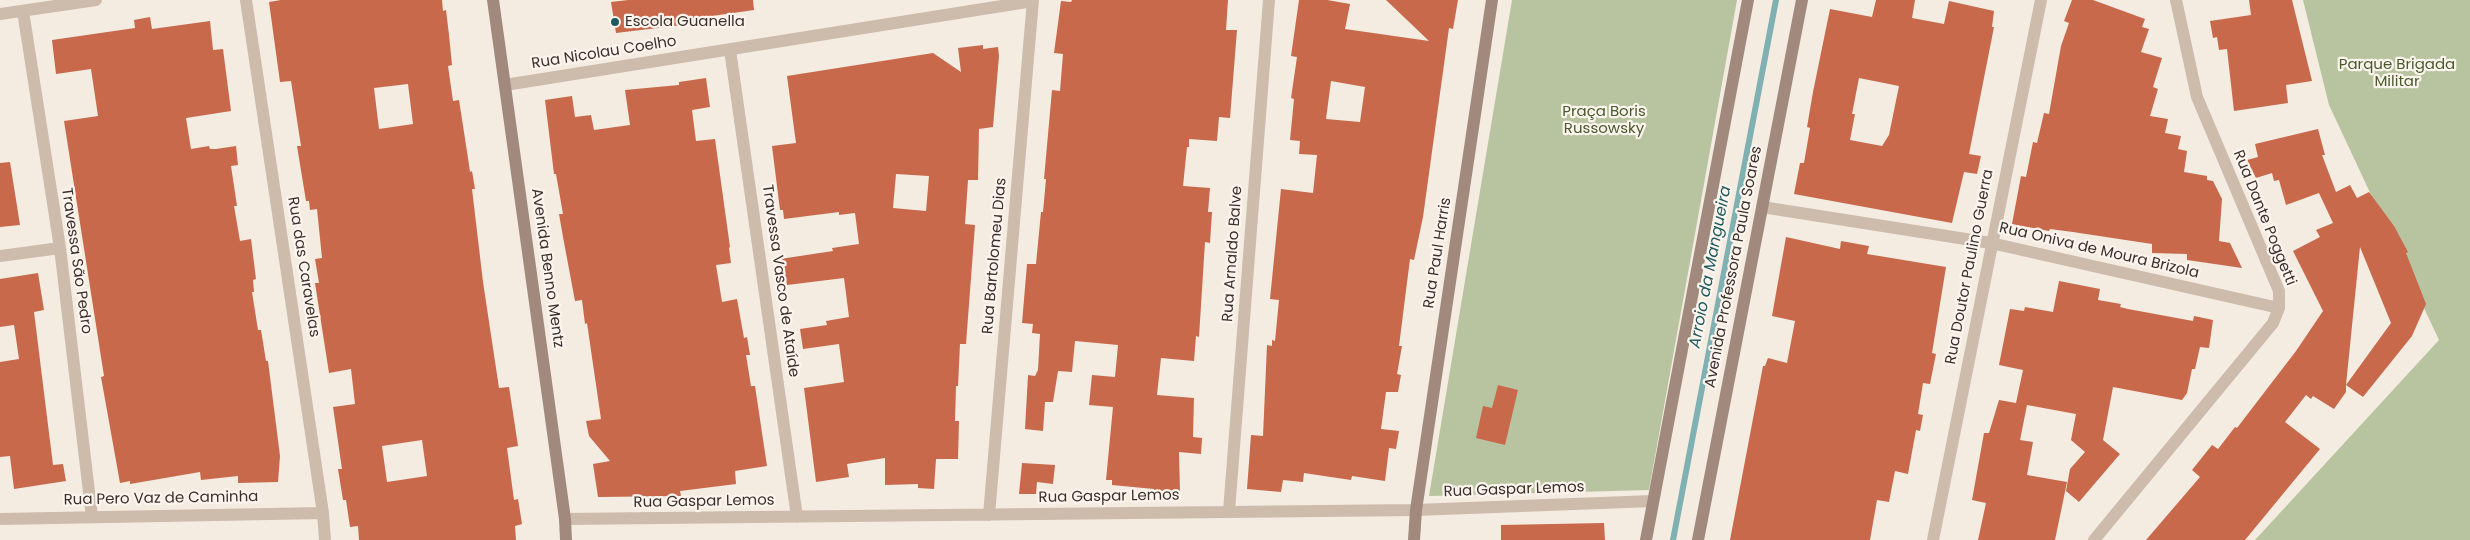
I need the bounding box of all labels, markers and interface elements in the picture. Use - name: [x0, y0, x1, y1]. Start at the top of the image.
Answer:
- place label: Escola Guanella: [625, 13, 745, 31]
- marker: Escola Guanella: [609, 16, 621, 28]
- street label: Rua Nicolau Coelho: [530, 33, 678, 73]
- park label: Parque Brigada Militar: [2339, 56, 2455, 91]
- park label: Praça Boris Russowsky: [1562, 103, 1646, 138]
- street label: Avenida Professora Paula Soares: [1702, 145, 1766, 389]
- street label: Rua Dante Poggetti: [2229, 148, 2299, 288]
- street label: Rua Doutor Paulino Guerra: [1942, 168, 1998, 366]
- street label: Rua Bartolomeu Dias: [979, 177, 1011, 335]
- street label: Travessa Vasco de Ataíde: [758, 183, 802, 379]
- water label: Arroio da Mangueira: [1686, 184, 1736, 350]
- street label: Rua Arnaldo Balve: [1219, 185, 1247, 323]
- street label: Travessa São Pedro: [57, 187, 95, 335]
- street label: Avenida Benno Mentz: [527, 187, 567, 349]
- street label: Rua das Caravelas: [283, 196, 323, 338]
- street label: Rua Paul Harris: [1420, 196, 1456, 310]
- street label: Rua Oniva de Moura Brizola: [1997, 219, 2201, 283]
- street label: Rua Gaspar Lemos: [1443, 479, 1585, 501]
- street label: Rua Gaspar Lemos: [1038, 487, 1180, 507]
- street label: Rua Pero Vaz de Caminha: [63, 488, 259, 510]
- street label: Rua Gaspar Lemos: [633, 492, 775, 512]

